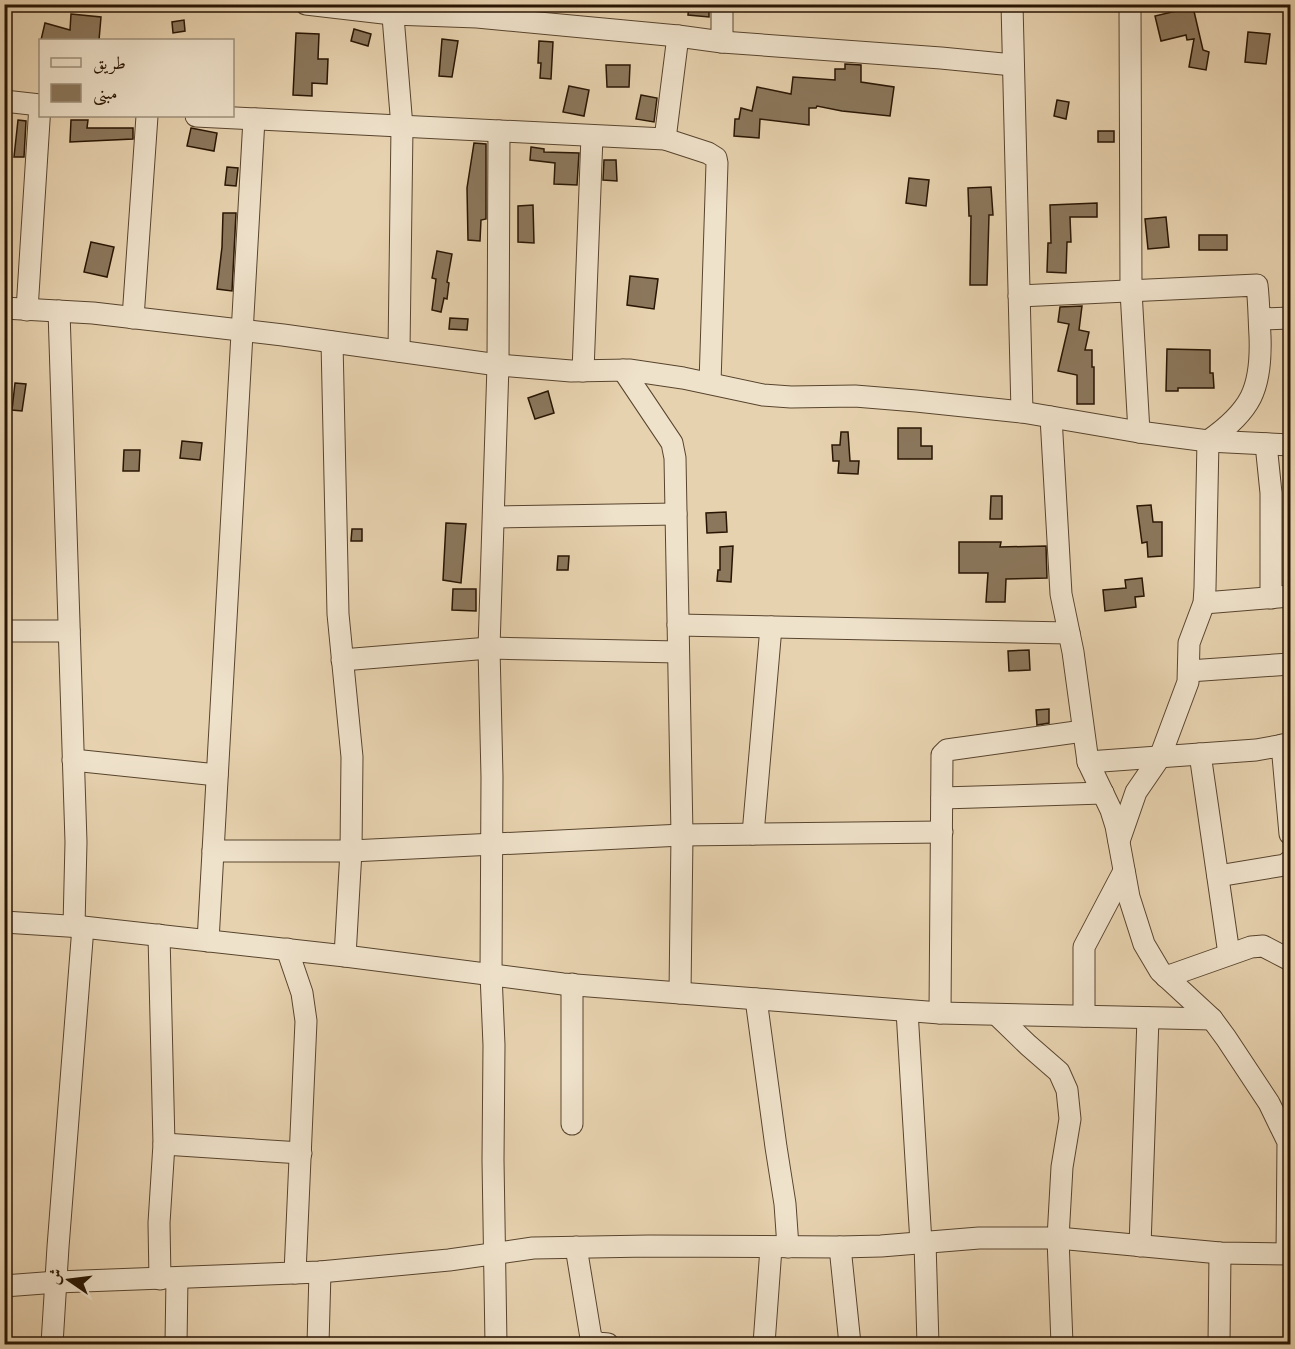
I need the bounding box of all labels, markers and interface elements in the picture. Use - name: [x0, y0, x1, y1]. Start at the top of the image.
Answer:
- legend: [39, 39, 234, 117]
- text: طريق: [93, 51, 126, 75]
- text: مبنى: [93, 81, 118, 106]
- north arrow: [39, 1250, 99, 1310]
- text: ش: [43, 1266, 67, 1287]

